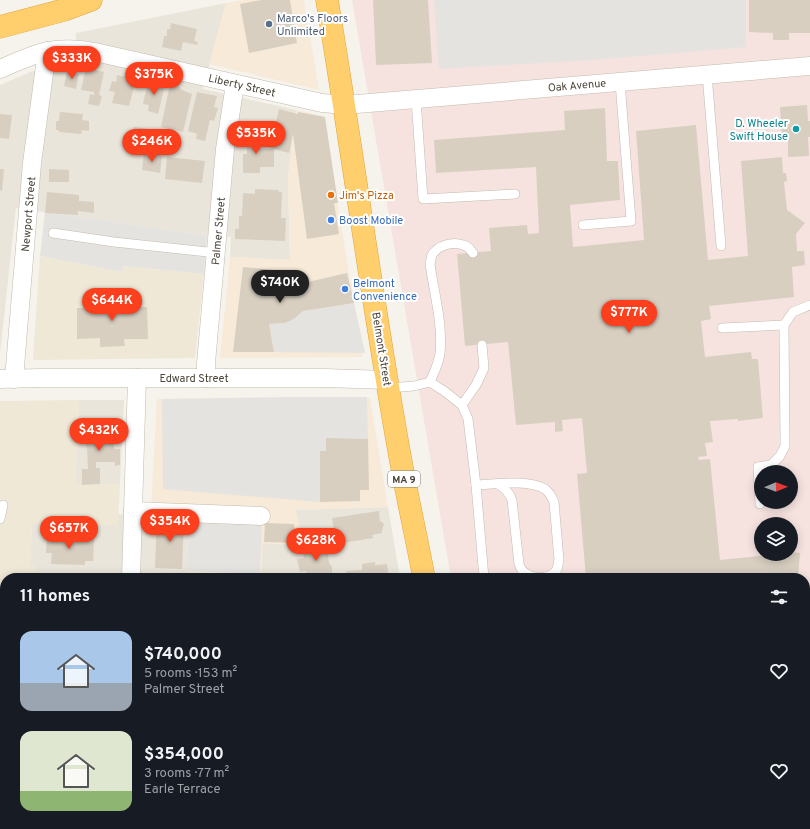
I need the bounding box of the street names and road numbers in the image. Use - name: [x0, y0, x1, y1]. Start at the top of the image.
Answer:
- street label: Liberty Street: [207, 71, 277, 100]
- street label: Oak Avenue: [547, 76, 607, 96]
- street label: Newport Street: [19, 176, 39, 252]
- street label: Palmer Street: [209, 197, 229, 266]
- street label: Belmont Street: [368, 311, 394, 387]
- street label: Edward Street: [159, 372, 229, 386]
- road number: MA 9: [388, 471, 420, 487]

